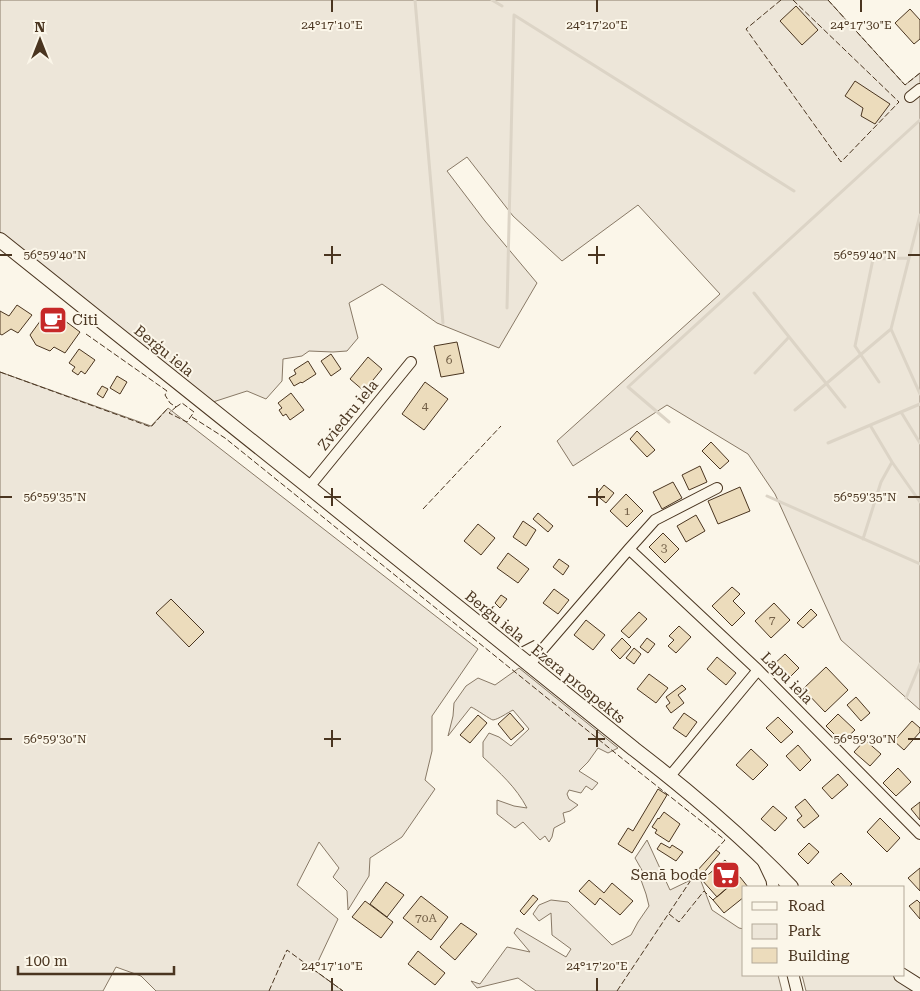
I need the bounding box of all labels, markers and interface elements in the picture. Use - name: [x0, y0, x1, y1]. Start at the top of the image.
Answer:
- north arrow: [15, 15, 65, 65]
- text: 24°17'10"E: [301, 18, 363, 32]
- text: 24°17'20"E: [566, 18, 628, 32]
- text: 24°17'30"E: [830, 18, 892, 32]
- text: N: [35, 19, 46, 35]
- text: 56°59'40"N: [23, 248, 87, 262]
- text: 56°59'40"N: [833, 248, 897, 262]
- cafe icon: Citi: [38, 305, 68, 335]
- place label: Citi: [72, 311, 98, 329]
- street label: Berģu iela: [131, 321, 197, 381]
- house number: 6: [446, 353, 453, 367]
- street label: Zviedru iela: [314, 376, 382, 454]
- house number: 4: [422, 399, 429, 413]
- text: 56°59'35"N: [23, 490, 87, 504]
- text: 56°59'35"N: [833, 490, 897, 504]
- house number: 1: [624, 504, 631, 518]
- house number: 3: [661, 541, 668, 555]
- street label: Berģu iela / Ezera prospekts: [461, 587, 629, 727]
- house number: 7: [769, 613, 776, 627]
- street label: Lapu iela: [757, 648, 817, 708]
- text: 56°59'30"N: [23, 732, 87, 746]
- text: 56°59'30"N: [833, 732, 897, 746]
- supermarket icon: Senā bode: [711, 860, 741, 890]
- place label: Senā bode: [631, 866, 707, 884]
- legend: [742, 886, 905, 976]
- text: Road: [788, 897, 825, 915]
- house number: 70A: [415, 911, 438, 925]
- text: Park: [788, 922, 822, 940]
- scale bar: [18, 944, 174, 976]
- text: Building: [788, 947, 850, 965]
- text: 100 m: [25, 952, 68, 970]
- text: 24°17'10"E: [301, 959, 363, 973]
- text: 24°17'20"E: [566, 959, 628, 973]

